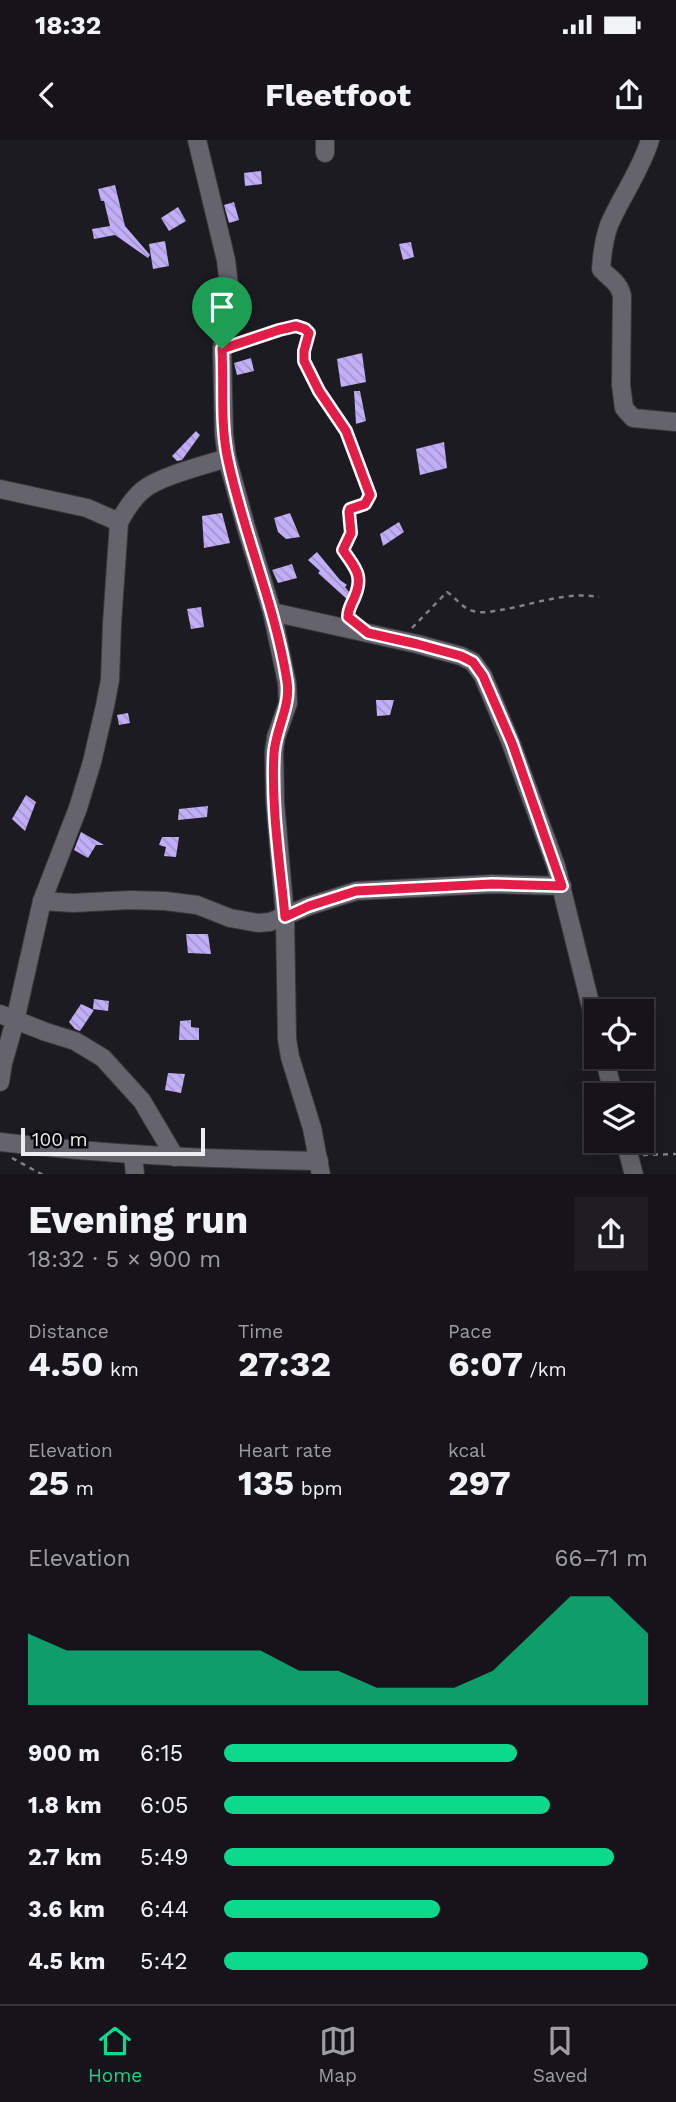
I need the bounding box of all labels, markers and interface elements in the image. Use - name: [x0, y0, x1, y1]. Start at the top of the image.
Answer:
- text: 18:32: [35, 10, 101, 40]
- icon: back: [28, 76, 66, 114]
- text: Fleetfoot: [265, 76, 411, 114]
- icon: share: [610, 76, 648, 114]
- pin: [192, 277, 252, 349]
- icon: arrive: [203, 288, 241, 326]
- map controls: [584, 999, 654, 1153]
- button: locate: [584, 999, 654, 1069]
- button: layers: [584, 1083, 654, 1153]
- scale bar: [21, 1126, 205, 1157]
- text: 100 m: [32, 1128, 88, 1151]
- button: share: [574, 1197, 648, 1271]
- text: Evening run: [28, 1198, 248, 1242]
- text: 18:32 · 5 × 900 m: [28, 1246, 221, 1273]
- text: Distance: [28, 1320, 109, 1343]
- text: Time: [238, 1320, 283, 1343]
- text: Pace: [448, 1320, 492, 1343]
- text: 4.50: [28, 1343, 104, 1385]
- text: 27:32: [238, 1343, 331, 1385]
- text: 6:07: [448, 1343, 523, 1385]
- text: km: [104, 1358, 139, 1381]
- text: /km: [523, 1358, 567, 1381]
- text: Elevation: [28, 1439, 113, 1462]
- text: Heart rate: [238, 1439, 332, 1462]
- text: kcal: [448, 1439, 486, 1462]
- text: 25: [28, 1462, 69, 1504]
- text: 135: [238, 1462, 294, 1504]
- text: 297: [448, 1462, 511, 1504]
- text: m: [69, 1477, 94, 1500]
- text: bpm: [294, 1477, 343, 1500]
- text: Elevation: [28, 1545, 131, 1572]
- text: 66–71 m: [554, 1545, 648, 1572]
- text: 900 m: [28, 1740, 100, 1767]
- text: 6:15: [140, 1740, 183, 1767]
- text: 1.8 km: [28, 1792, 102, 1819]
- text: 6:05: [140, 1792, 188, 1819]
- text: 2.7 km: [28, 1844, 102, 1871]
- text: 5:49: [140, 1844, 188, 1871]
- text: 3.6 km: [28, 1896, 105, 1923]
- text: 6:44: [140, 1896, 189, 1923]
- text: 4.5 km: [28, 1948, 105, 1975]
- text: 5:42: [140, 1948, 188, 1975]
- tab: Home: [88, 2022, 142, 2087]
- tab: Map: [318, 2022, 357, 2087]
- tab: Saved: [533, 2022, 588, 2087]

